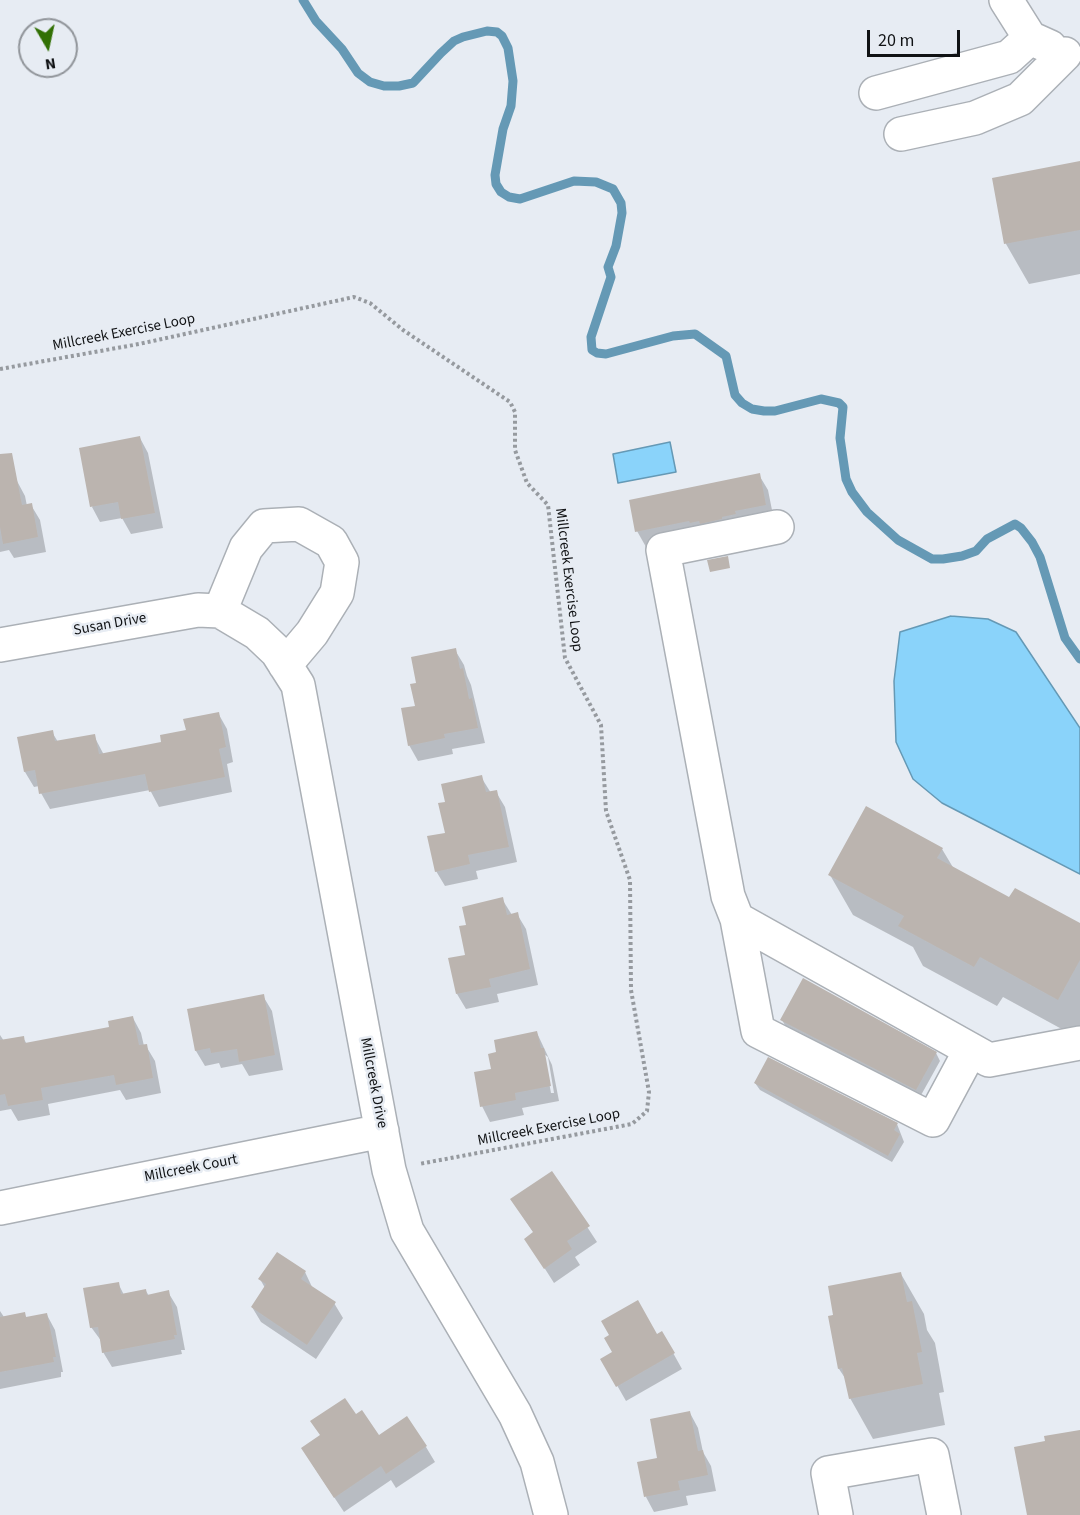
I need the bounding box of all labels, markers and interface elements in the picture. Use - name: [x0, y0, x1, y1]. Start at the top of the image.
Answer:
- north arrow: [18, 18, 78, 78]
- scale bar: [870, 18, 963, 56]
- text: 20 m: [878, 28, 914, 53]
- text: N: [44, 52, 57, 75]
- street label: Millcreek Exercise Loop: [51, 310, 197, 356]
- street label: Millcreek Exercise Loop: [550, 507, 586, 653]
- street label: Susan Drive: [72, 610, 148, 640]
- street label: Millcreek Drive: [355, 1036, 391, 1130]
- street label: Millcreek Exercise Loop: [476, 1105, 622, 1151]
- street label: Millcreek Court: [143, 1151, 239, 1187]

